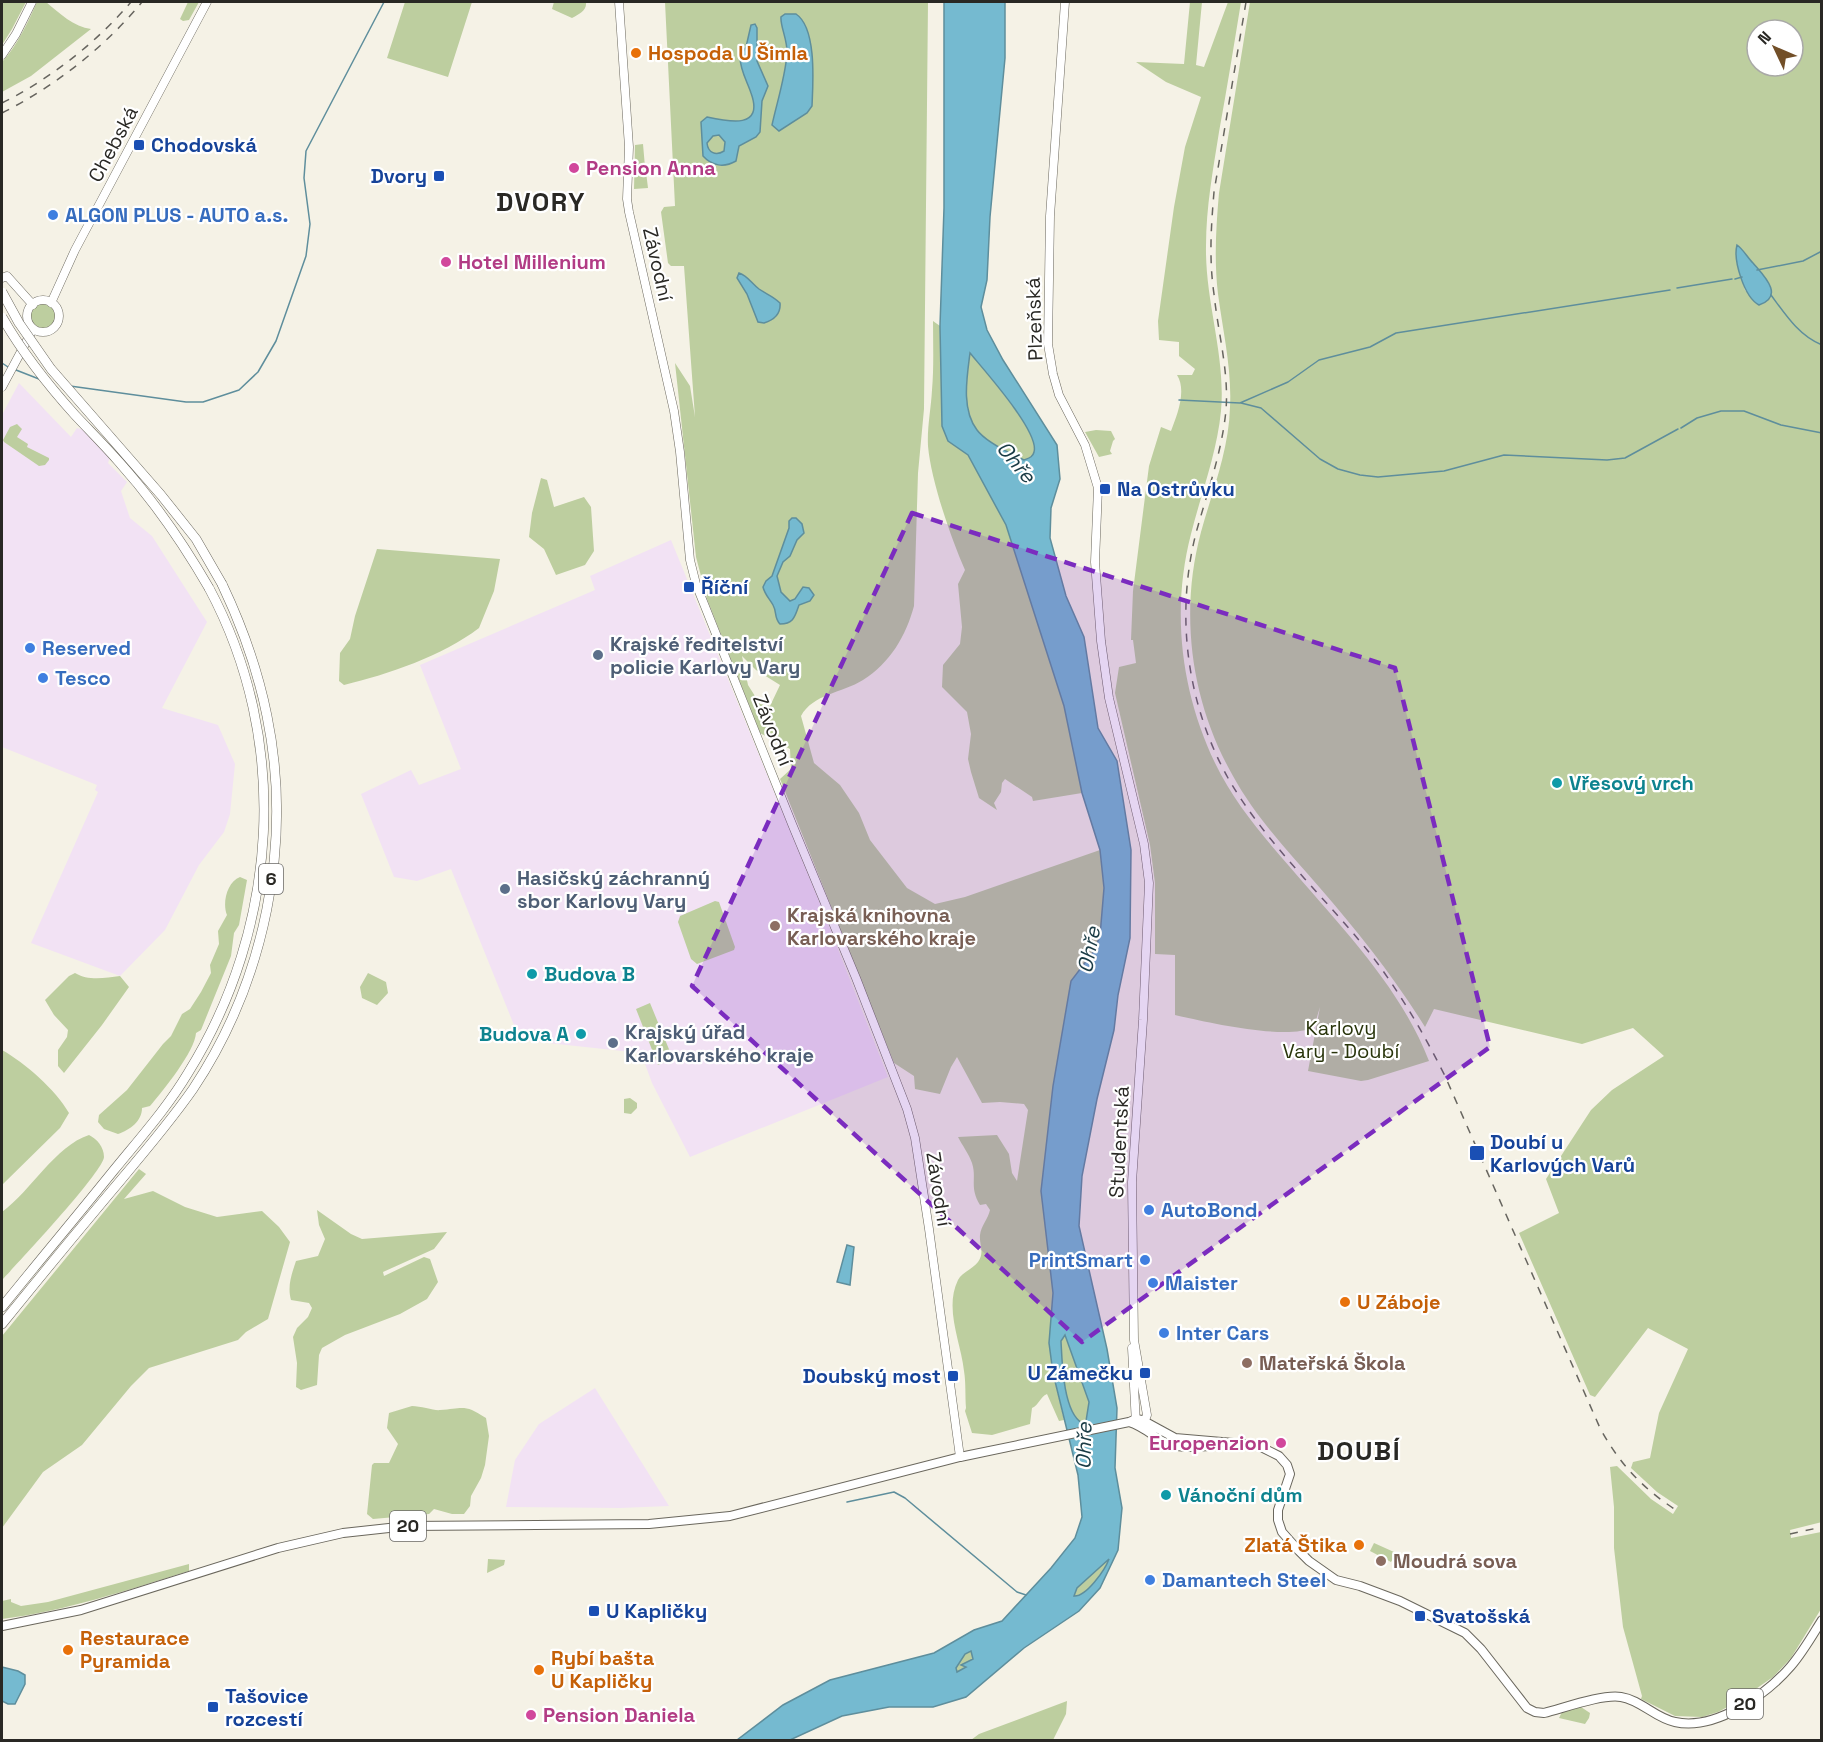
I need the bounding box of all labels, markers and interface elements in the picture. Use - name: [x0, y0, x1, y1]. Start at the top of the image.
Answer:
- north arrow: [1745, 18, 1805, 78]
- text: N: [1753, 27, 1776, 49]
- place label: Hospoda U Šimla: [648, 40, 809, 66]
- marker: Hospoda U Šimla: [629, 46, 643, 60]
- street label: Chebská: [82, 102, 144, 186]
- place label: Chodovská: [151, 132, 257, 158]
- marker: Chodovská: [132, 138, 146, 152]
- place label: Pension Anna: [586, 155, 716, 181]
- marker: Pension Anna: [567, 161, 581, 175]
- place label: Dvory: [371, 163, 427, 189]
- marker: Dvory: [432, 169, 446, 183]
- district label: DVORY: [496, 185, 586, 219]
- place label: ALGON PLUS - AUTO a.s.: [65, 202, 289, 228]
- marker: ALGON PLUS - AUTO a.s.: [46, 208, 60, 222]
- street label: Závodní: [637, 224, 679, 304]
- place label: Hotel Millenium: [458, 249, 606, 275]
- marker: Hotel Millenium: [439, 255, 453, 269]
- street label: Plzeňská: [1020, 277, 1048, 361]
- water label: Ohře: [991, 435, 1043, 490]
- place label: Na Ostrůvku: [1117, 476, 1235, 502]
- marker: Na Ostrůvku: [1098, 482, 1112, 496]
- place label: Říční: [701, 574, 749, 600]
- marker: Říční: [682, 580, 696, 594]
- place label: Krajské ředitelství policie Karlovy Vary: [610, 631, 800, 680]
- place label: Reserved: [42, 635, 131, 661]
- marker: Reserved: [23, 641, 37, 655]
- marker: Krajské ředitelství policie Karlovy Vary: [591, 648, 605, 662]
- place label: Tesco: [55, 665, 111, 691]
- marker: Tesco: [36, 671, 50, 685]
- street label: Závodní: [747, 690, 799, 770]
- place label: Vřesový vrch: [1569, 770, 1694, 796]
- marker: Vřesový vrch: [1550, 776, 1564, 790]
- road number: 6: [259, 864, 283, 894]
- place label: Hasičský záchranný sbor Karlovy Vary: [517, 865, 710, 914]
- marker: Hasičský záchranný sbor Karlovy Vary: [498, 882, 512, 896]
- place label: Krajská knihovna Karlovarského kraje: [787, 902, 976, 951]
- marker: Krajská knihovna Karlovarského kraje: [768, 919, 782, 933]
- water label: Ohře: [1071, 923, 1107, 976]
- place label: Budova B: [544, 961, 635, 987]
- marker: Budova B: [525, 967, 539, 981]
- park label: Karlovy Vary - Doubí: [1283, 1015, 1399, 1064]
- place label: Krajský úřad Karlovarského kraje: [625, 1019, 814, 1068]
- place label: Budova A: [479, 1021, 569, 1047]
- marker: Budova A: [574, 1027, 588, 1041]
- marker: Krajský úřad Karlovarského kraje: [606, 1036, 620, 1050]
- street label: Studentská: [1103, 1085, 1135, 1199]
- place label: Doubí u Karlových Varů: [1490, 1129, 1635, 1178]
- marker: Doubí u Karlových Varů: [1468, 1144, 1486, 1162]
- street label: Závodní: [920, 1150, 958, 1228]
- place label: AutoBond: [1161, 1197, 1258, 1223]
- marker: AutoBond: [1142, 1203, 1156, 1217]
- place label: PrintSmart: [1029, 1247, 1133, 1273]
- marker: PrintSmart: [1138, 1253, 1152, 1267]
- place label: Maister: [1165, 1270, 1238, 1296]
- marker: Maister: [1146, 1276, 1160, 1290]
- place label: U Záboje: [1357, 1289, 1441, 1315]
- marker: U Záboje: [1338, 1295, 1352, 1309]
- place label: Inter Cars: [1176, 1320, 1269, 1346]
- marker: Inter Cars: [1157, 1326, 1171, 1340]
- place label: Mateřská Škola: [1259, 1350, 1406, 1376]
- marker: Mateřská Škola: [1240, 1356, 1254, 1370]
- place label: U Zámečku: [1027, 1360, 1133, 1386]
- place label: Doubský most: [802, 1363, 941, 1389]
- marker: U Zámečku: [1138, 1366, 1152, 1380]
- marker: Doubský most: [946, 1369, 960, 1383]
- water label: Ohře: [1070, 1421, 1097, 1470]
- place label: Europenzion: [1149, 1430, 1269, 1456]
- district label: DOUBÍ: [1317, 1434, 1401, 1468]
- marker: Europenzion: [1274, 1436, 1288, 1450]
- place label: Vánoční dům: [1178, 1482, 1302, 1508]
- marker: Vánoční dům: [1159, 1488, 1173, 1502]
- road number: 20: [390, 1511, 426, 1541]
- place label: Zlatá Štika: [1244, 1532, 1347, 1558]
- marker: Zlatá Štika: [1352, 1538, 1366, 1552]
- place label: Moudrá sova: [1393, 1548, 1517, 1574]
- marker: Moudrá sova: [1374, 1554, 1388, 1568]
- place label: Damantech Steel: [1162, 1567, 1326, 1593]
- marker: Damantech Steel: [1143, 1573, 1157, 1587]
- place label: U Kapličky: [606, 1598, 707, 1624]
- place label: Svatošská: [1432, 1603, 1531, 1629]
- marker: U Kapličky: [587, 1604, 601, 1618]
- marker: Svatošská: [1413, 1609, 1427, 1623]
- place label: Restaurace Pyramida: [80, 1625, 189, 1674]
- marker: Restaurace Pyramida: [61, 1643, 75, 1657]
- place label: Rybí bašta U Kapličky: [551, 1645, 655, 1694]
- marker: Rybí bašta U Kapličky: [532, 1663, 546, 1677]
- place label: Tašovice rozcestí: [225, 1683, 309, 1732]
- road number: 20: [1727, 1689, 1763, 1719]
- marker: Tašovice rozcestí: [206, 1700, 220, 1714]
- place label: Pension Daniela: [543, 1702, 696, 1728]
- marker: Pension Daniela: [524, 1708, 538, 1722]

